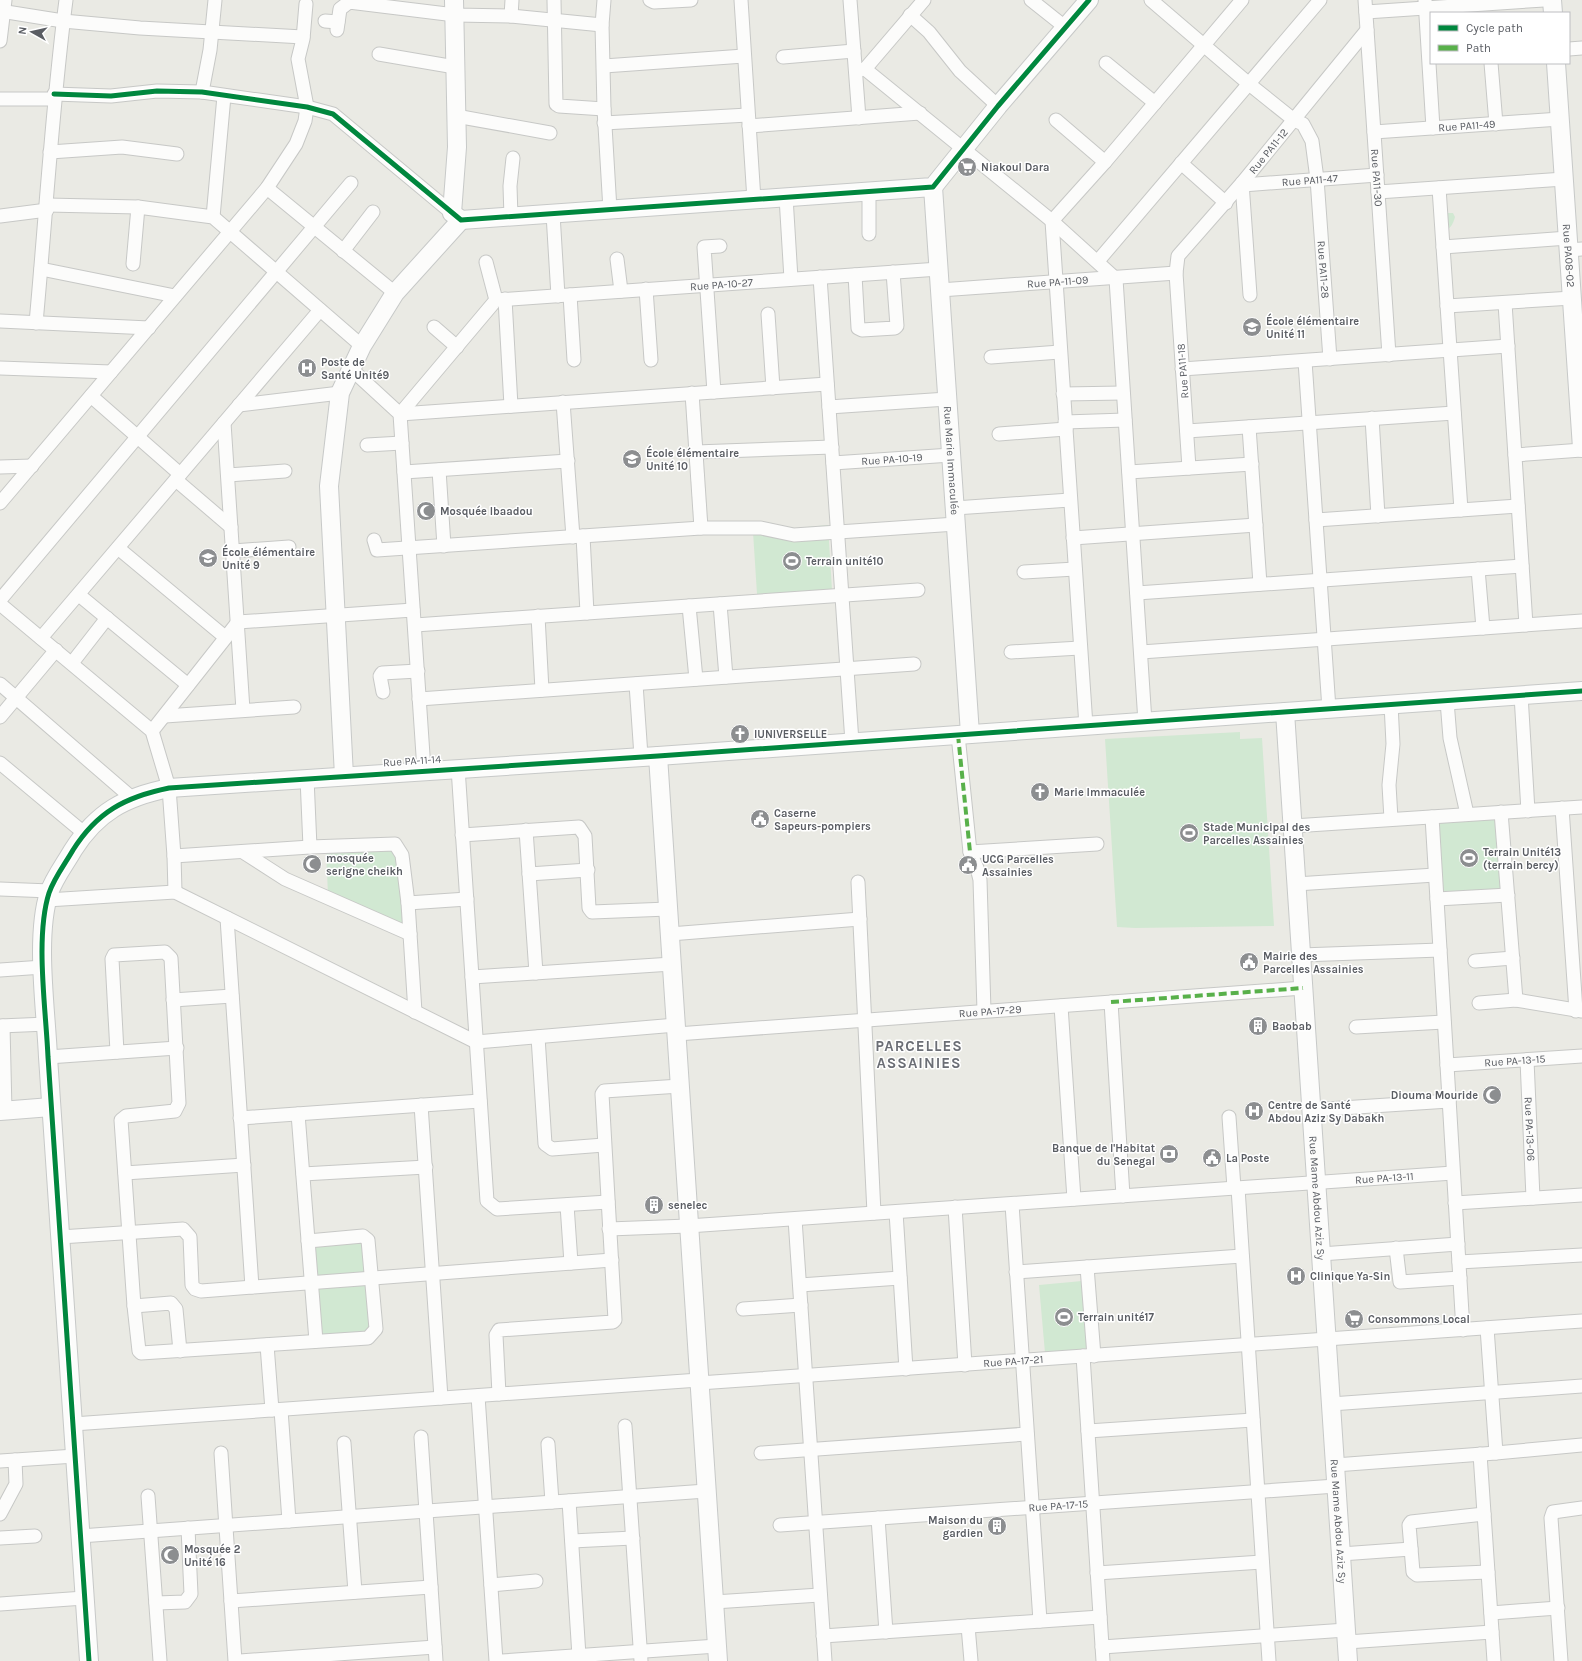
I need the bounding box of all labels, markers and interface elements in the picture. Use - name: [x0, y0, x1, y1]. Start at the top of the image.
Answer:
- north arrow: [12, 12, 52, 52]
- legend: [1430, 12, 1570, 64]
- text: Cycle path: [1466, 21, 1523, 35]
- text: N: [16, 26, 30, 35]
- text: Path: [1466, 41, 1491, 55]
- street label: Rue PA11-49: [1438, 117, 1496, 134]
- street label: Rue PA11-12: [1246, 126, 1291, 176]
- street label: Rue PA11-30: [1369, 148, 1385, 207]
- supermarket icon: Niakoul Dara: [956, 156, 978, 178]
- place label: Niakoul Dara: [981, 161, 1049, 174]
- street label: Rue PA11-47: [1281, 171, 1338, 189]
- street label: Rue PA08-02: [1560, 223, 1578, 288]
- street label: Rue PA11-28: [1315, 240, 1332, 299]
- street label: Rue PA-11-09: [1027, 273, 1089, 290]
- street label: Rue PA-10-27: [689, 276, 753, 293]
- place label: École élémentaire Unité 11: [1266, 313, 1359, 341]
- school or university icon: École élémentaire Unité 11: [1241, 316, 1263, 338]
- street label: Rue PA11-18: [1175, 343, 1191, 399]
- place label: Poste de Santé Unité9: [321, 356, 389, 382]
- hospital icon: Poste de Santé Unité9: [296, 357, 318, 379]
- street label: Rue Marie Immaculée: [941, 405, 962, 516]
- place label: École élémentaire Unité 10: [646, 445, 739, 473]
- school or university icon: École élémentaire Unité 10: [621, 448, 643, 470]
- street label: Rue PA-10-19: [861, 450, 923, 468]
- mosque icon: Mosquée Ibaadou: [415, 500, 437, 522]
- place label: Mosquée Ibaadou: [440, 505, 533, 518]
- place label: École élémentaire Unité 9: [222, 544, 315, 572]
- school or university icon: École élémentaire Unité 9: [197, 547, 219, 569]
- sports icon: Terrain unité10: [781, 550, 803, 572]
- place label: Terrain unité10: [806, 555, 884, 568]
- church icon: IUNIVERSELLE: [729, 723, 751, 745]
- place label: IUNIVERSELLE: [754, 728, 827, 741]
- street label: Rue PA-11-14: [382, 752, 442, 770]
- church icon: Marie Immaculée: [1029, 781, 1051, 803]
- place label: Marie Immaculée: [1054, 786, 1145, 799]
- place label: Caserne Sapeurs-pompiers: [774, 807, 871, 833]
- public building icon: Caserne Sapeurs-pompiers: [749, 808, 771, 830]
- place label: Stade Municipal des Parcelles Assainies: [1203, 821, 1310, 847]
- sports icon: Stade Municipal des Parcelles Assainies: [1178, 822, 1200, 844]
- place label: Terrain Unité13 (terrain bercy): [1483, 846, 1561, 872]
- sports icon: Terrain Unité13 (terrain bercy): [1458, 847, 1480, 869]
- place label: mosquée serigne cheikh: [326, 852, 403, 878]
- mosque icon: mosquée serigne cheikh: [301, 853, 323, 875]
- place label: UCG Parcelles Assainies: [982, 853, 1054, 879]
- public building icon: UCG Parcelles Assainies: [957, 854, 979, 876]
- place label: Mairie des Parcelles Assainies: [1263, 950, 1364, 976]
- public building icon: Mairie des Parcelles Assainies: [1238, 951, 1260, 973]
- street label: Rue PA-17-29: [958, 1002, 1022, 1020]
- building icon: Baobab: [1247, 1015, 1269, 1037]
- place label: Baobab: [1272, 1020, 1312, 1033]
- district label: PARCELLES ASSAINIES: [875, 1037, 963, 1072]
- street label: Rue PA-13-15: [1484, 1052, 1546, 1069]
- mosque icon: Diouma Mouride: [1481, 1084, 1503, 1106]
- place label: Diouma Mouride: [1391, 1089, 1478, 1102]
- street label: Rue PA-13-06: [1522, 1097, 1538, 1161]
- place label: Centre de Santé Abdou Aziz Sy Dabakh: [1268, 1099, 1384, 1125]
- hospital icon: Centre de Santé Abdou Aziz Sy Dabakh: [1243, 1100, 1265, 1122]
- street label: Rue Mame Abdou Aziz Sy: [1307, 1135, 1328, 1261]
- place label: Banque de l'Habitat du Senegal: [1052, 1142, 1156, 1168]
- bank icon: Banque de l'Habitat du Senegal: [1158, 1143, 1180, 1165]
- public building icon: La Poste: [1201, 1147, 1223, 1169]
- place label: La Poste: [1226, 1152, 1269, 1165]
- street label: Rue PA-13-11: [1355, 1169, 1414, 1186]
- building icon: senelec: [643, 1194, 665, 1216]
- place label: senelec: [668, 1199, 707, 1212]
- hospital icon: Clinique Ya-Sin: [1285, 1265, 1307, 1287]
- place label: Clinique Ya-Sin: [1310, 1270, 1390, 1283]
- sports icon: Terrain unité17: [1053, 1306, 1075, 1328]
- supermarket icon: Consommons Local: [1343, 1308, 1365, 1330]
- place label: Terrain unité17: [1078, 1311, 1155, 1324]
- place label: Consommons Local: [1368, 1313, 1470, 1326]
- street label: Rue PA-17-21: [983, 1352, 1044, 1370]
- street label: Rue Mame Abdou Aziz Sy: [1328, 1458, 1349, 1584]
- street label: Rue PA-17-15: [1028, 1497, 1089, 1514]
- place label: Maison du gardien: [928, 1514, 983, 1540]
- building icon: Maison du gardien: [986, 1515, 1008, 1537]
- place label: Mosquée 2 Unité 16: [184, 1543, 241, 1569]
- mosque icon: Mosquée 2 Unité 16: [159, 1544, 181, 1566]

